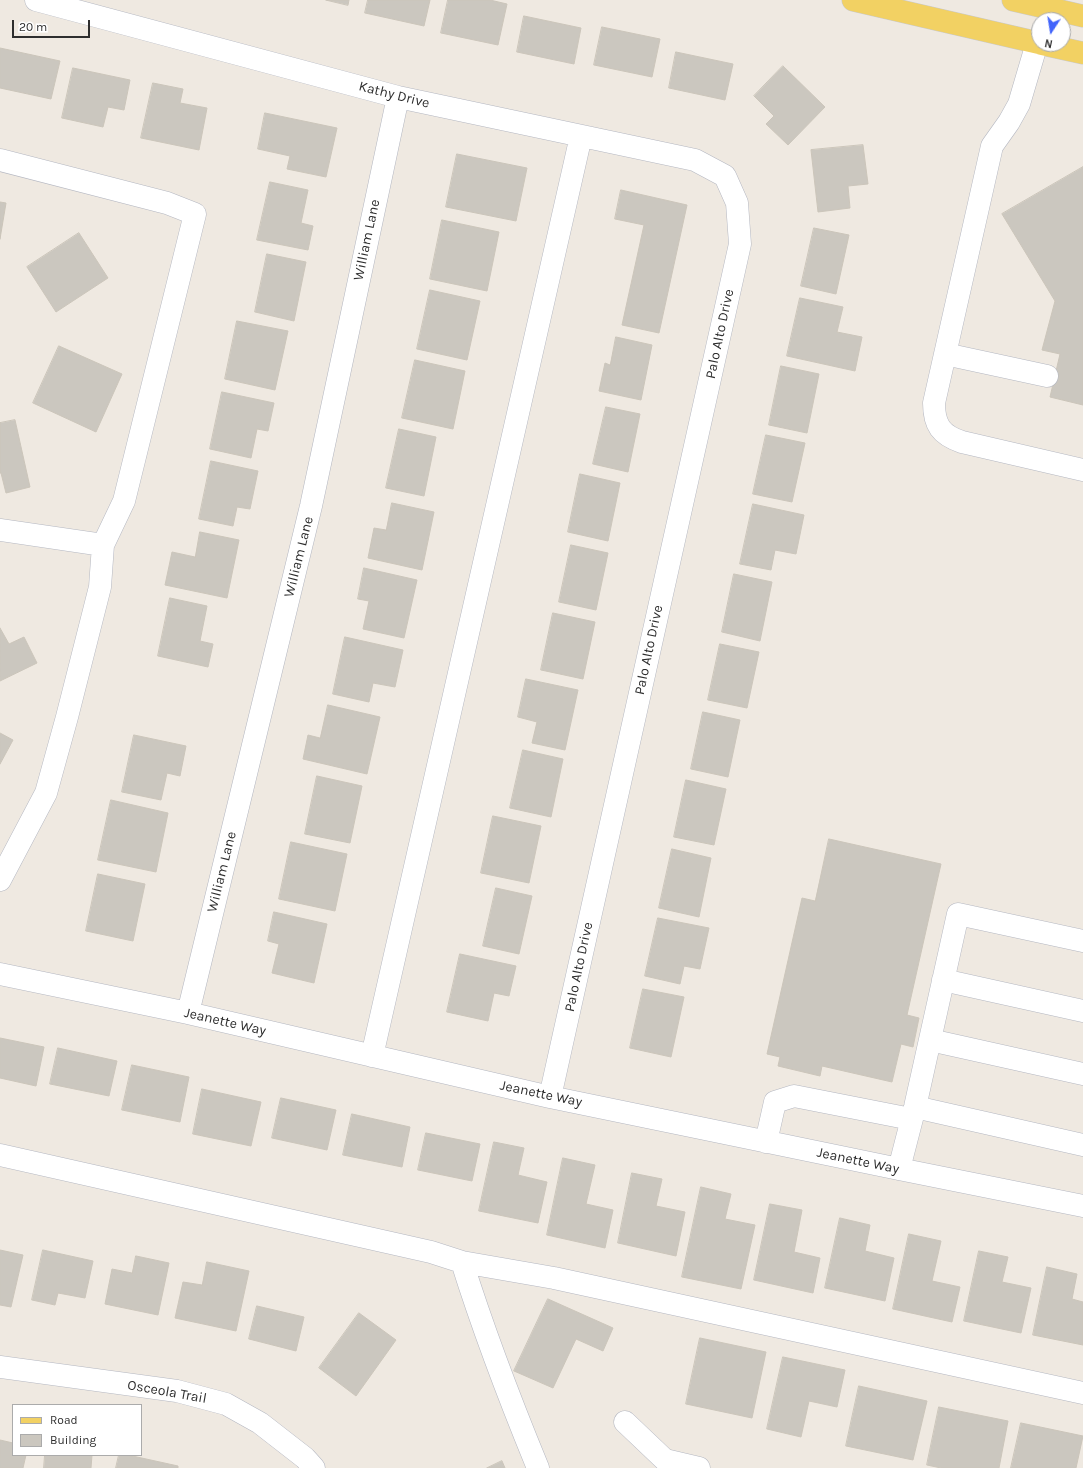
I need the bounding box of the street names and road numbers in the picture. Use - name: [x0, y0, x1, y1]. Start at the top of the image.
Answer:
- street label: Kathy Drive: [357, 78, 431, 112]
- street label: William Lane: [350, 198, 384, 282]
- street label: Palo Alto Drive: [702, 288, 738, 380]
- street label: William Lane: [281, 515, 317, 599]
- street label: Palo Alto Drive: [631, 604, 667, 696]
- street label: William Lane: [204, 830, 240, 914]
- street label: Palo Alto Drive: [561, 921, 597, 1013]
- street label: Jeanette Way: [182, 1004, 268, 1040]
- street label: Jeanette Way: [498, 1077, 584, 1111]
- street label: Jeanette Way: [815, 1144, 901, 1178]
- street label: Osceola Trail: [126, 1377, 208, 1407]

